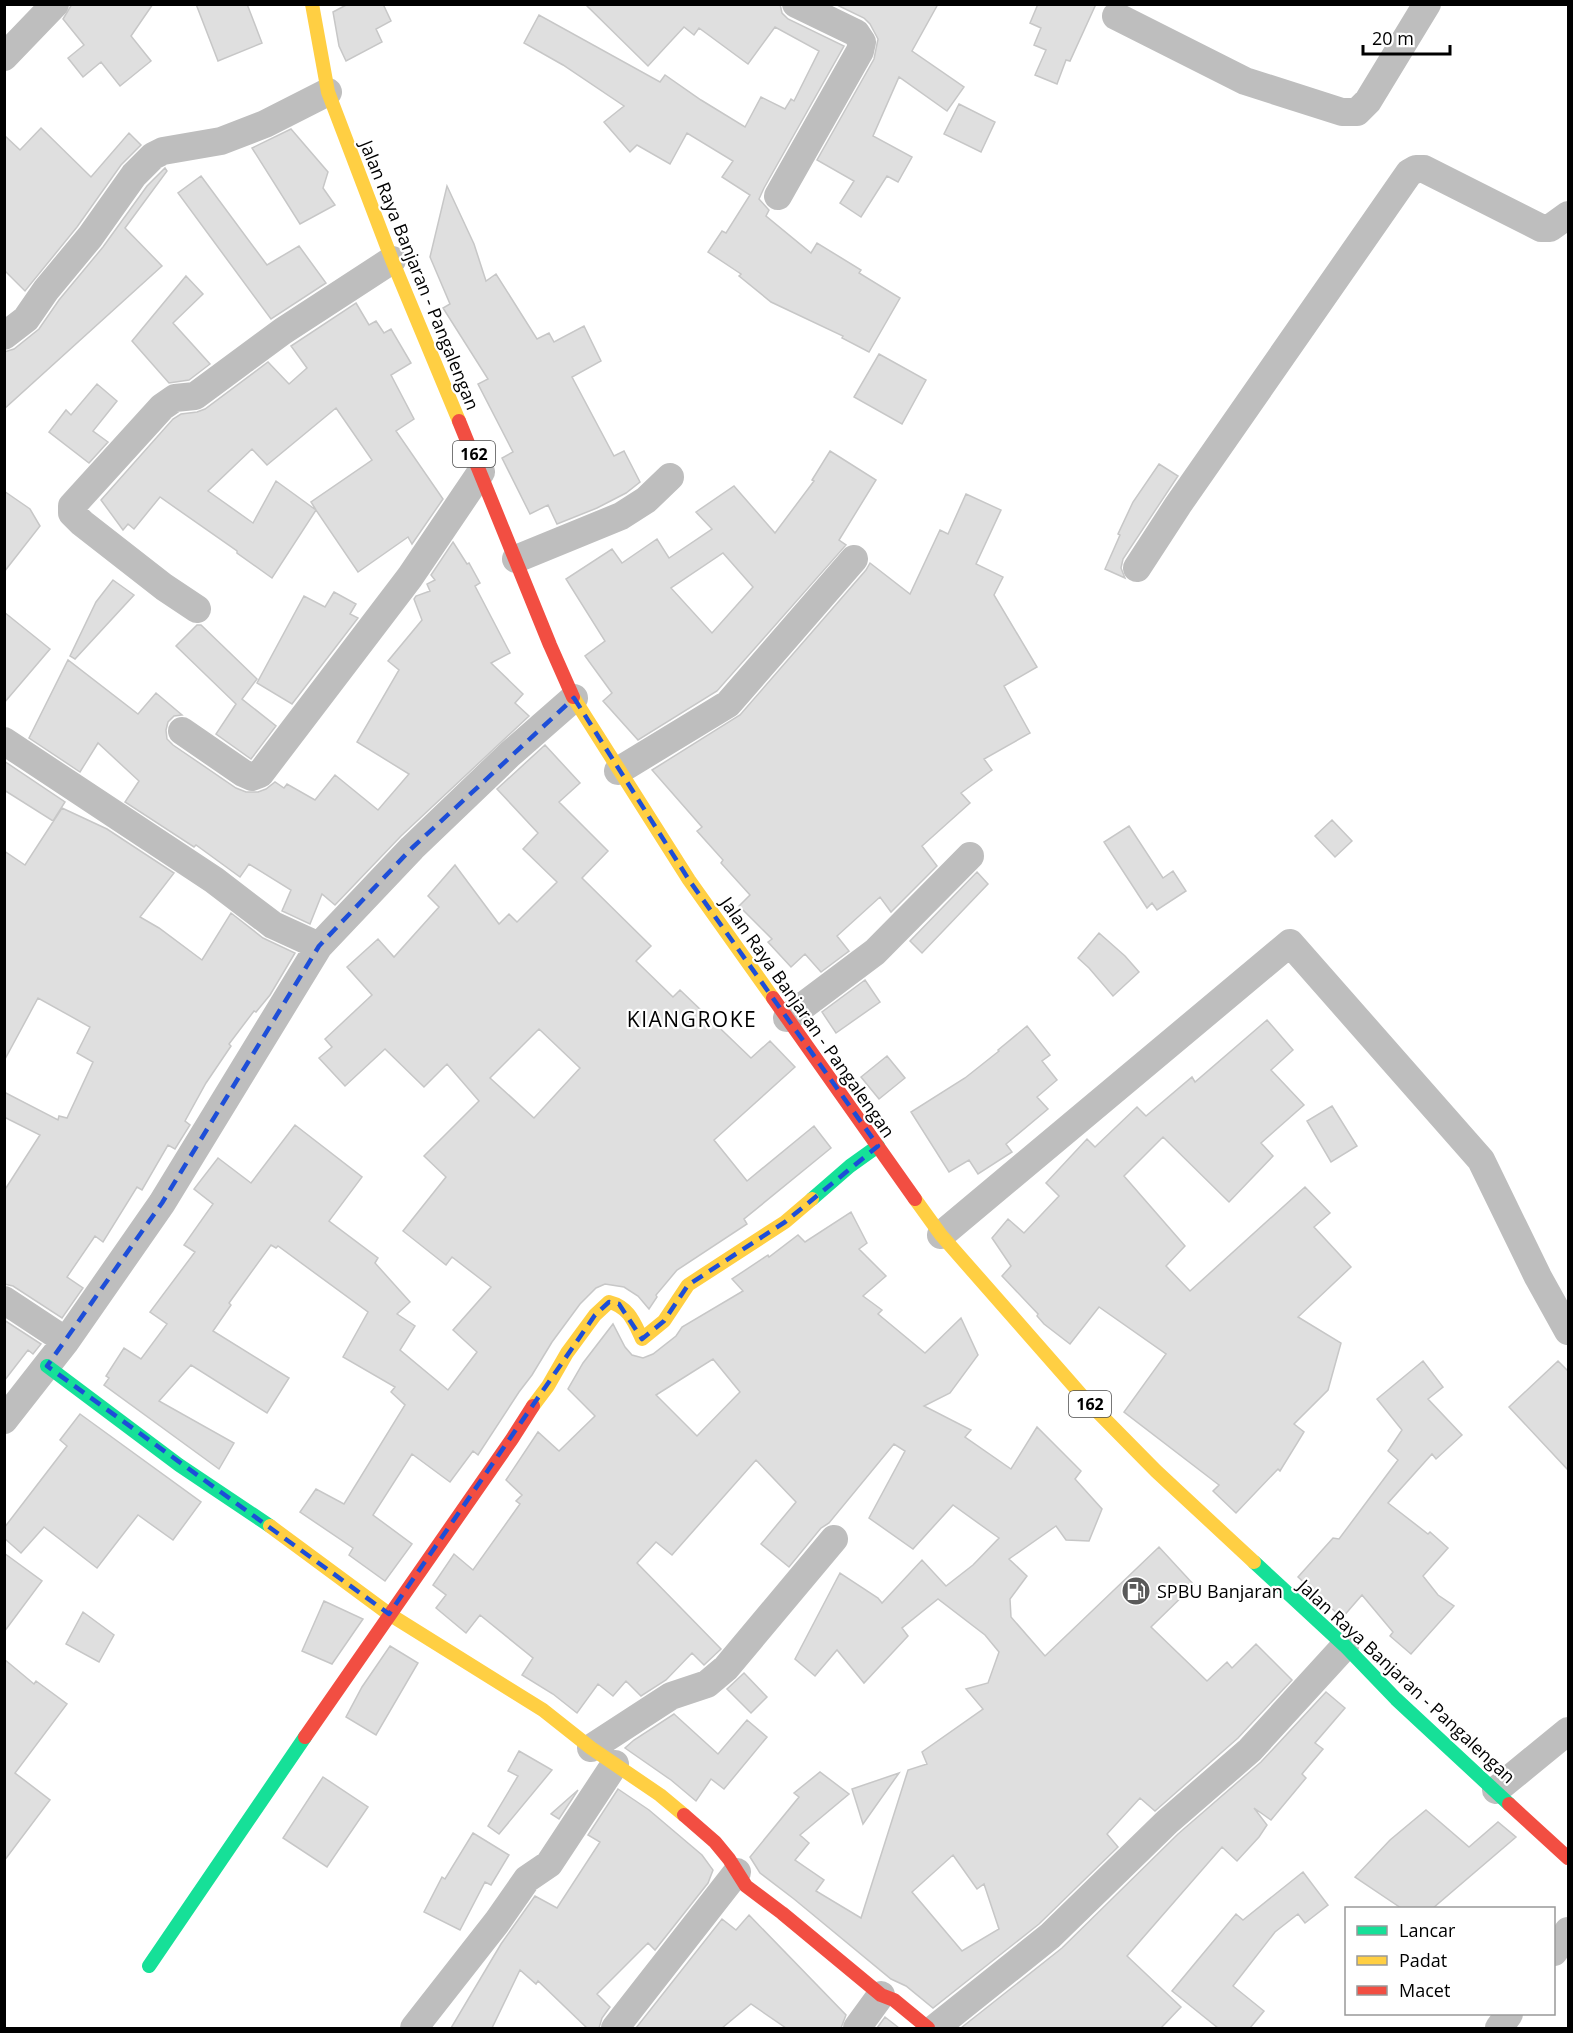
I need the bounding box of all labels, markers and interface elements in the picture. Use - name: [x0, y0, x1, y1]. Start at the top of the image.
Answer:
- scale bar: [1363, 18, 1450, 56]
- text: 20 m: [1372, 26, 1414, 50]
- street label: Jalan Raya Banjaran - Pangalengan: [354, 135, 485, 413]
- road number: 162: [453, 441, 495, 467]
- street label: Jalan Raya Banjaran - Pangalengan: [714, 890, 901, 1142]
- district label: KIANGROKE: [627, 1005, 757, 1033]
- road number: 162: [1069, 1391, 1111, 1417]
- street label: Jalan Raya Banjaran - Pangalengan: [1292, 1572, 1521, 1788]
- fuel station icon: SPBU Banjaran: [1120, 1575, 1152, 1607]
- place label: SPBU Banjaran: [1157, 1579, 1283, 1603]
- legend: [1345, 1907, 1555, 2015]
- text: Lancar: [1399, 1918, 1456, 1942]
- text: Padat: [1399, 1948, 1447, 1972]
- text: Macet: [1399, 1978, 1450, 2002]

